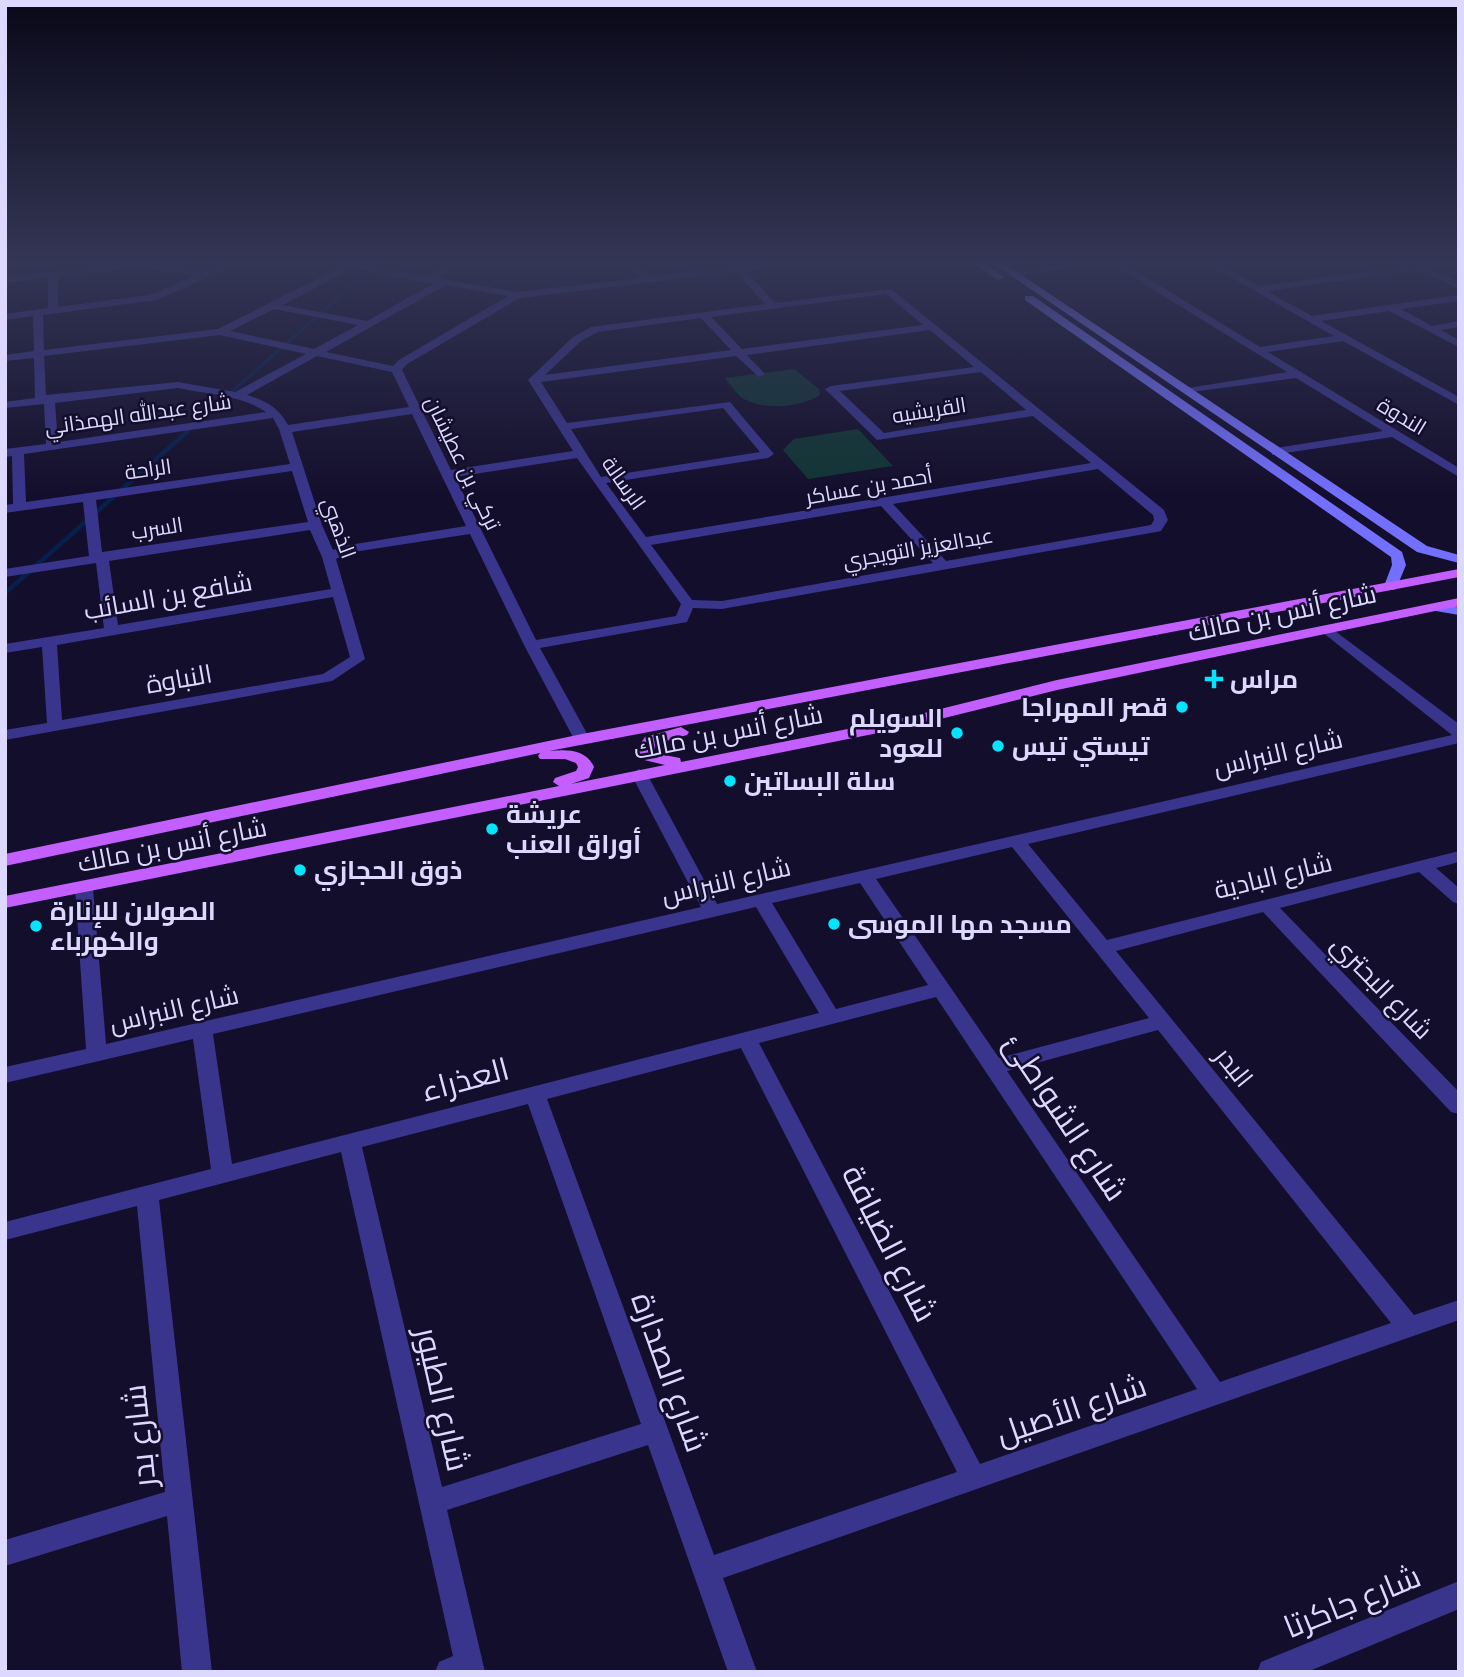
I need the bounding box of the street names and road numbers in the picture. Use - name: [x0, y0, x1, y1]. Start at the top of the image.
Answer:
- street label: شارع عبدالله الهمذاني: [43, 388, 234, 443]
- street label: تركي بن عطيشان: [416, 392, 506, 536]
- street label: القريشيه: [890, 392, 968, 428]
- street label: الندوة: [1373, 392, 1431, 440]
- street label: الرسالة: [597, 452, 651, 514]
- street label: الراحة: [123, 453, 173, 485]
- street label: أحمد بن عساكر: [803, 463, 935, 511]
- street label: الذهبي: [313, 494, 361, 563]
- street label: السرب: [129, 512, 185, 544]
- street label: عبدالعزيز التويجري: [841, 522, 996, 577]
- street label: شافع بن السائب: [81, 565, 255, 628]
- street label: شارع أنس بن مالك: [1184, 576, 1380, 650]
- street label: النباوة: [143, 657, 215, 701]
- street label: شارع أنس بن مالك: [630, 697, 826, 767]
- street label: شارع النبراس: [1210, 723, 1346, 784]
- street label: شارع أنس بن مالك: [74, 810, 270, 880]
- street label: شارع البادية: [1211, 846, 1335, 907]
- street label: شارع النبراس: [658, 851, 794, 912]
- street label: شارع البحتري: [1322, 928, 1440, 1049]
- street label: شارع النبراس: [106, 979, 242, 1040]
- street label: شارع الشواطئ: [993, 1026, 1136, 1210]
- street label: البدر: [1207, 1039, 1260, 1094]
- street label: العذراء: [417, 1049, 513, 1109]
- street label: شارع الضيافة: [831, 1158, 946, 1329]
- street label: شارع الصدارة: [620, 1287, 717, 1458]
- street label: شارع الطيور: [404, 1321, 479, 1476]
- street label: شارع الأصيل: [991, 1365, 1152, 1456]
- street label: شارع بدر: [114, 1382, 167, 1491]
- street label: شارع جاكرتا: [1278, 1556, 1427, 1649]

